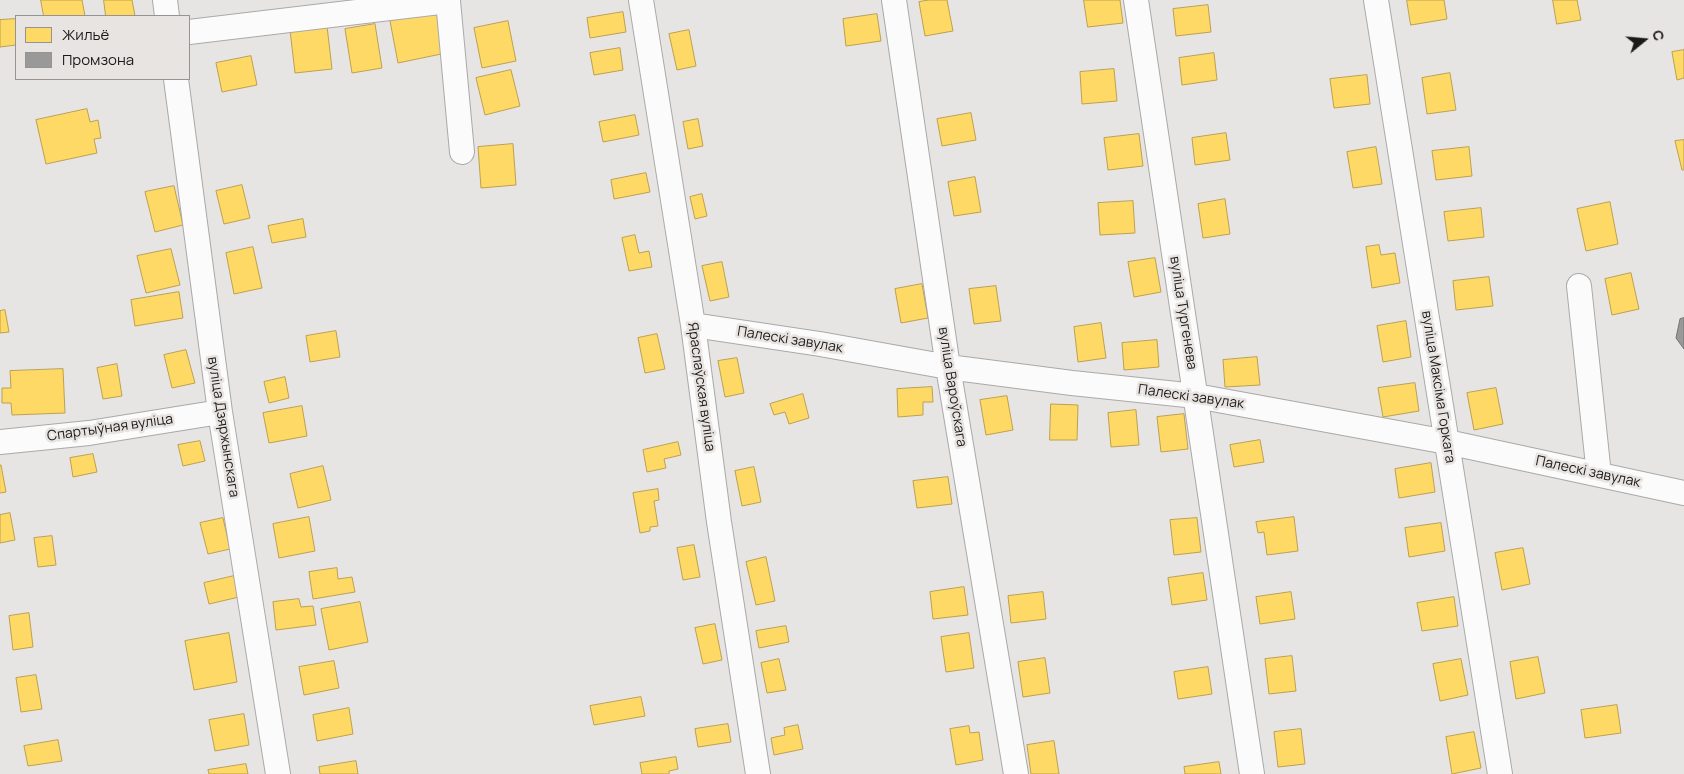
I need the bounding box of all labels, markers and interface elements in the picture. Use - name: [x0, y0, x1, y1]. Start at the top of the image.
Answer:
- legend: [15, 15, 190, 80]
- north arrow: [1619, 15, 1669, 65]
- text: Жильё: [62, 24, 109, 45]
- text: С: [1648, 28, 1669, 43]
- text: Промзона: [62, 49, 134, 70]
- street label: вуліца Тургенева: [1166, 255, 1200, 371]
- street label: вуліца Максіма Горкага: [1418, 310, 1458, 464]
- street label: Яраслаўская вуліца: [684, 321, 718, 453]
- street label: Палескі завулак: [736, 323, 844, 357]
- street label: вуліца Вароўскага: [934, 326, 970, 448]
- street label: вуліца Дзяржынскага: [204, 355, 242, 499]
- street label: Палескі завулак: [1137, 381, 1245, 413]
- street label: Спартыўная вуліца: [46, 411, 174, 445]
- street label: Палескі завулак: [1534, 453, 1642, 491]

